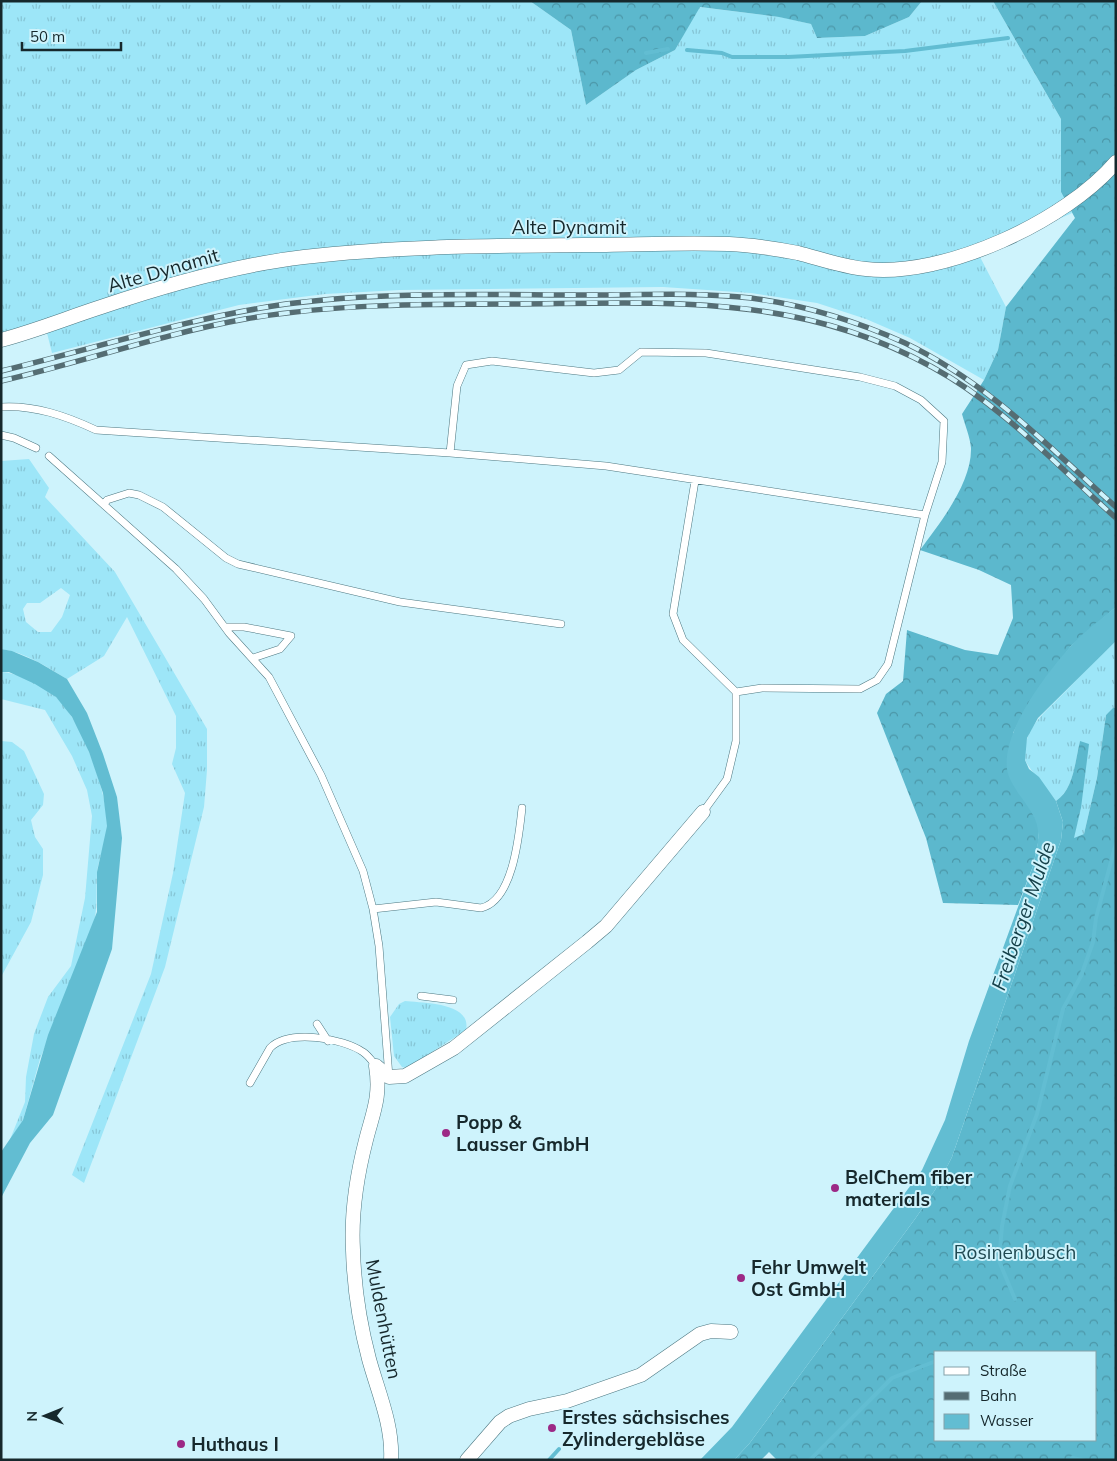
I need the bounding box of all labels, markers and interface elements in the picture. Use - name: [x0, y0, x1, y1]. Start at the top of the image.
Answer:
- scale bar: [22, 20, 121, 52]
- text: 50 m: [30, 27, 65, 46]
- street label: Alte Dynamit: [511, 215, 627, 239]
- street label: Alte Dynamit: [104, 243, 222, 297]
- water label: Freiberger Mulde: [985, 838, 1060, 993]
- place label: Popp & Lausser GmbH: [456, 1110, 590, 1156]
- marker: Popp & Lausser GmbH: [440, 1127, 452, 1139]
- place label: BelChem fiber materials: [845, 1165, 973, 1211]
- marker: BelChem fiber materials: [829, 1182, 841, 1194]
- park label: Rosinenbusch: [954, 1240, 1076, 1264]
- place label: Fehr Umwelt Ost GmbH: [751, 1255, 866, 1301]
- street label: Muldenhütten: [361, 1257, 407, 1381]
- marker: Fehr Umwelt Ost GmbH: [735, 1272, 747, 1284]
- legend: [934, 1351, 1097, 1441]
- text: Straße: [980, 1361, 1027, 1380]
- text: Bahn: [980, 1386, 1017, 1405]
- north arrow: [20, 1391, 70, 1441]
- place label: Erstes sächsisches Zylindergebläse: [562, 1405, 730, 1451]
- text: N: [23, 1411, 41, 1422]
- text: Wasser: [980, 1411, 1034, 1430]
- marker: Erstes sächsisches Zylindergebläse: [546, 1422, 558, 1434]
- place label: Huthaus I: [191, 1432, 279, 1456]
- marker: Huthaus I: [175, 1438, 187, 1450]

